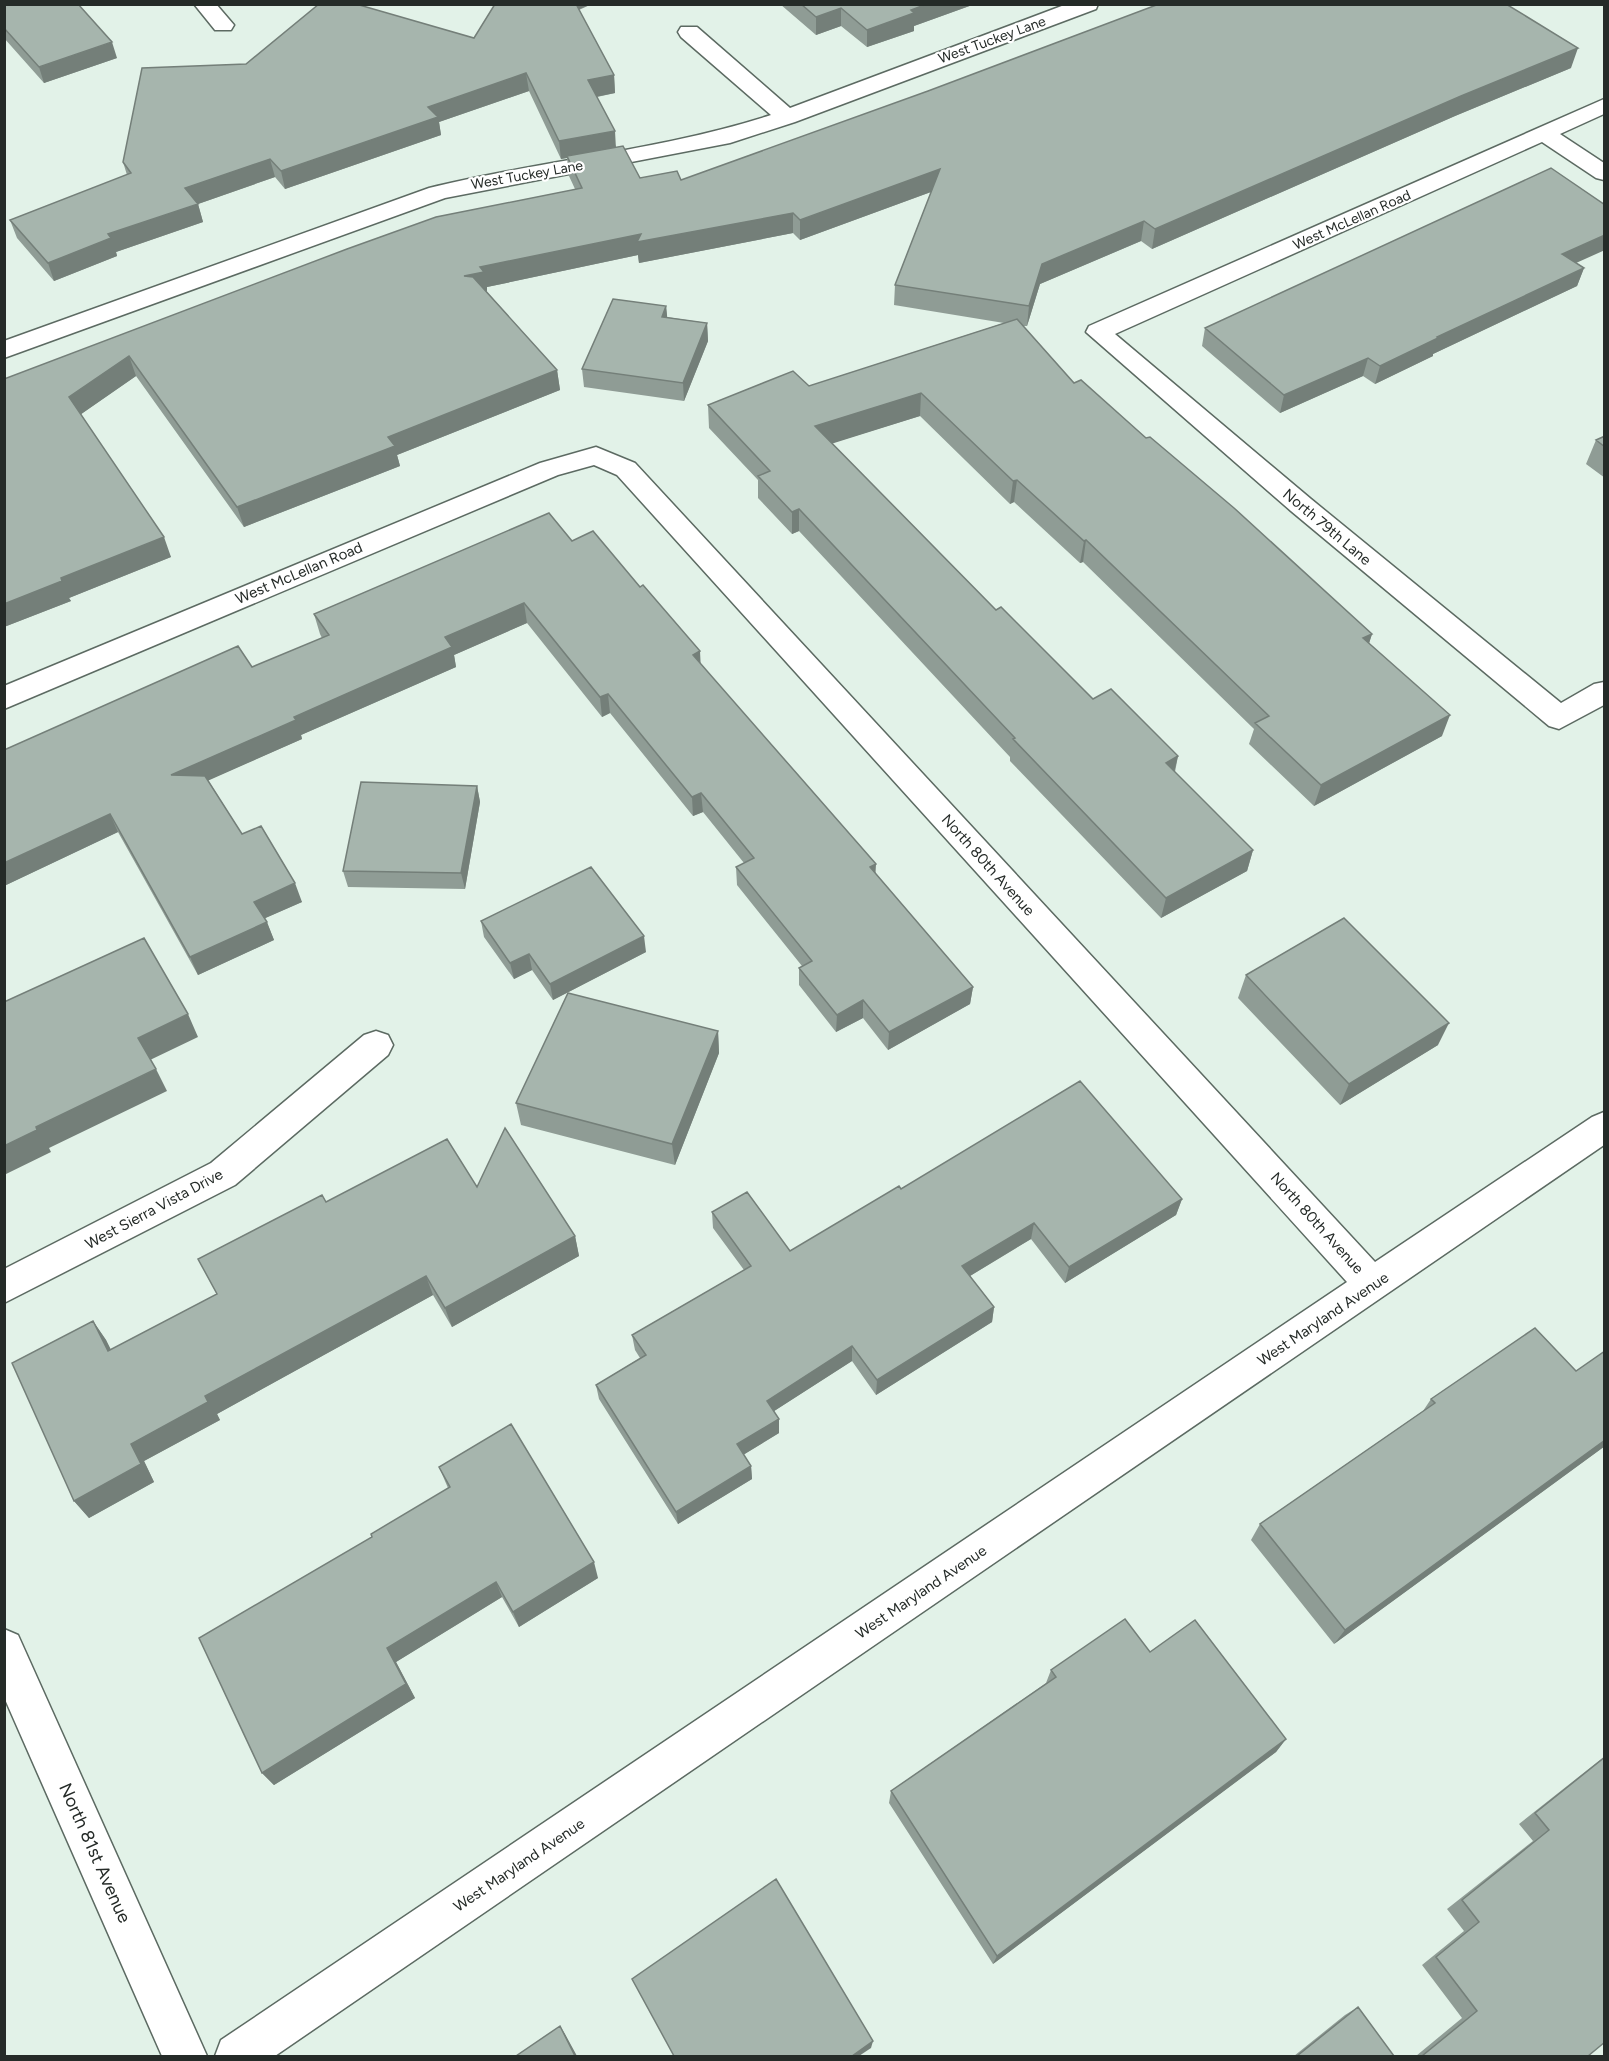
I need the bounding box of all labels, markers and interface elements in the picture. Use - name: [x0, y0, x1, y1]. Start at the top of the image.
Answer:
- street label: West Tuckey Lane: [936, 13, 1048, 67]
- street label: West Tuckey Lane: [470, 157, 584, 193]
- street label: West McLellan Road: [1291, 186, 1413, 254]
- street label: North 79th Lane: [1279, 485, 1375, 569]
- street label: West McLellan Road: [233, 538, 365, 608]
- street label: North 80th Avenue: [938, 811, 1038, 919]
- street label: West Sierra Vista Drive: [82, 1165, 226, 1253]
- street label: North 80th Avenue: [1267, 1169, 1367, 1277]
- street label: West Maryland Avenue: [1254, 1268, 1392, 1370]
- street label: West Maryland Avenue: [852, 1541, 990, 1643]
- street label: North 81st Avenue: [54, 1780, 136, 1926]
- street label: West Maryland Avenue: [450, 1814, 588, 1916]

